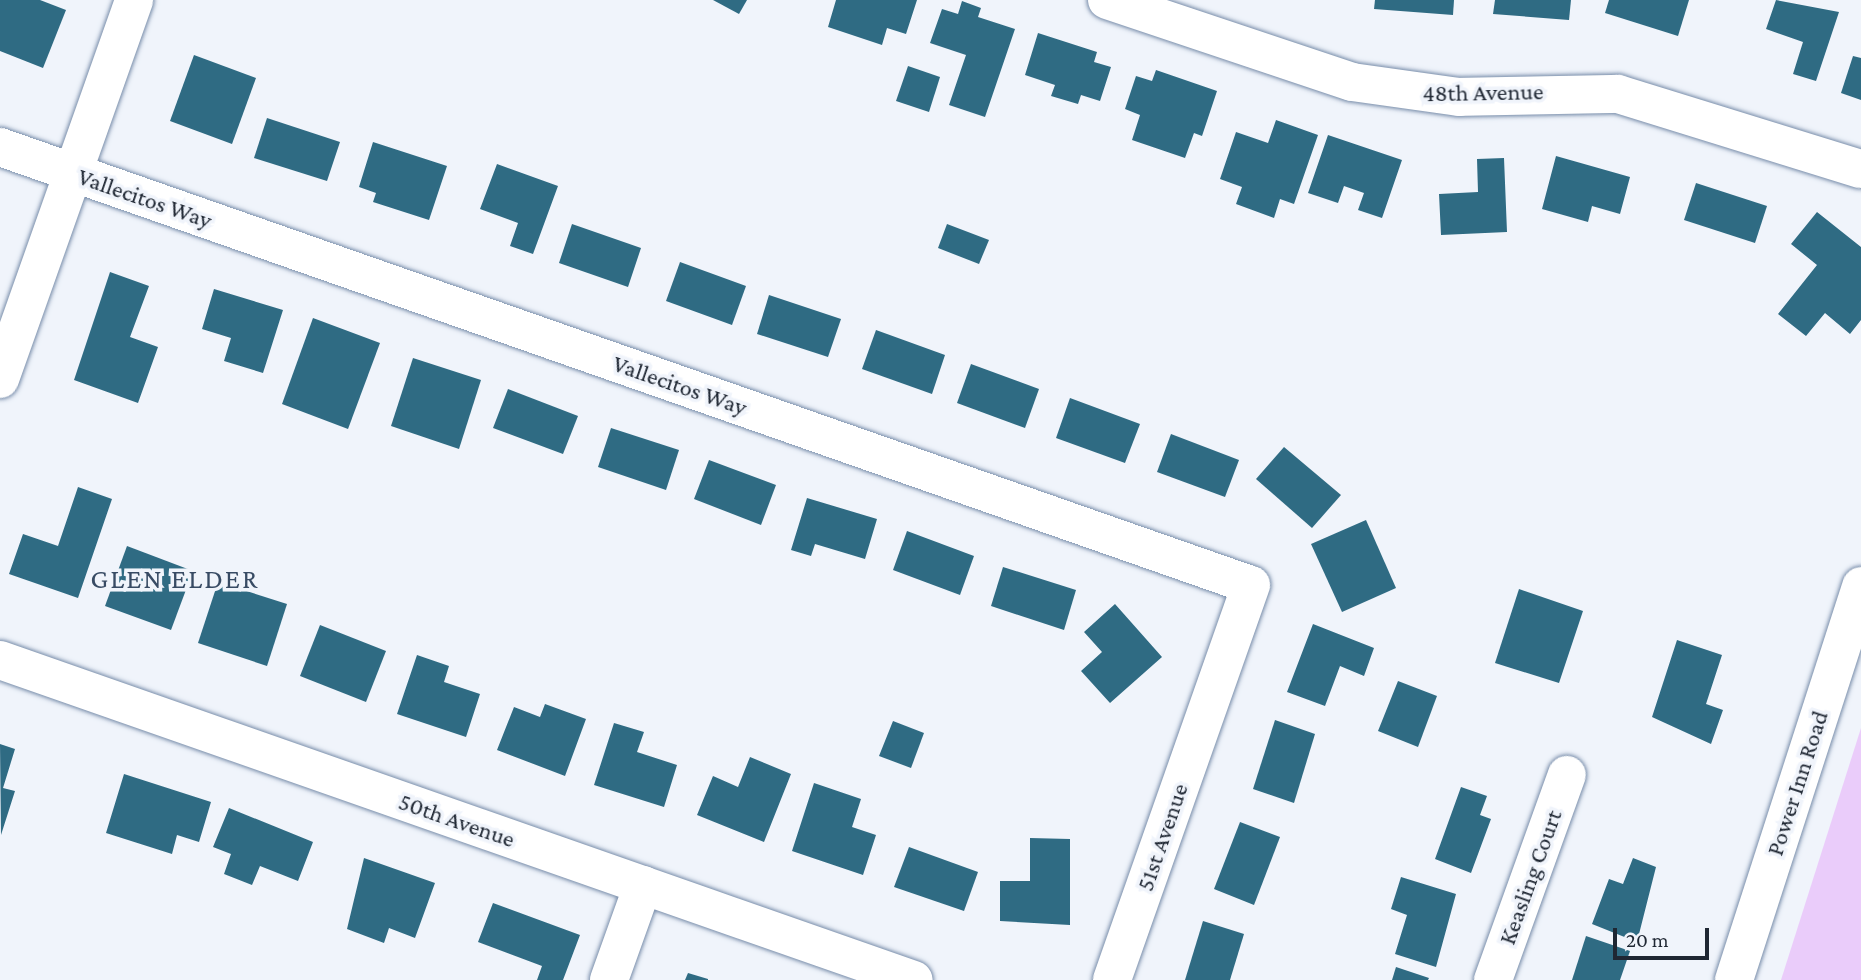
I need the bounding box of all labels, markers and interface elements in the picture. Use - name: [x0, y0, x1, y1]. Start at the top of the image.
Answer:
- street label: 48th Avenue: [1422, 77, 1544, 107]
- street label: Vallecitos Way: [74, 162, 216, 234]
- street label: Vallecitos Way: [609, 349, 751, 421]
- district label: GLEN ELDER: [92, 562, 258, 596]
- street label: Power Inn Road: [1760, 707, 1834, 859]
- street label: 51st Avenue: [1130, 779, 1194, 895]
- street label: 50th Avenue: [395, 787, 519, 853]
- street label: Keasling Court: [1492, 806, 1568, 948]
- scale bar: [1616, 914, 1712, 958]
- text: 20 m: [1626, 928, 1669, 952]

